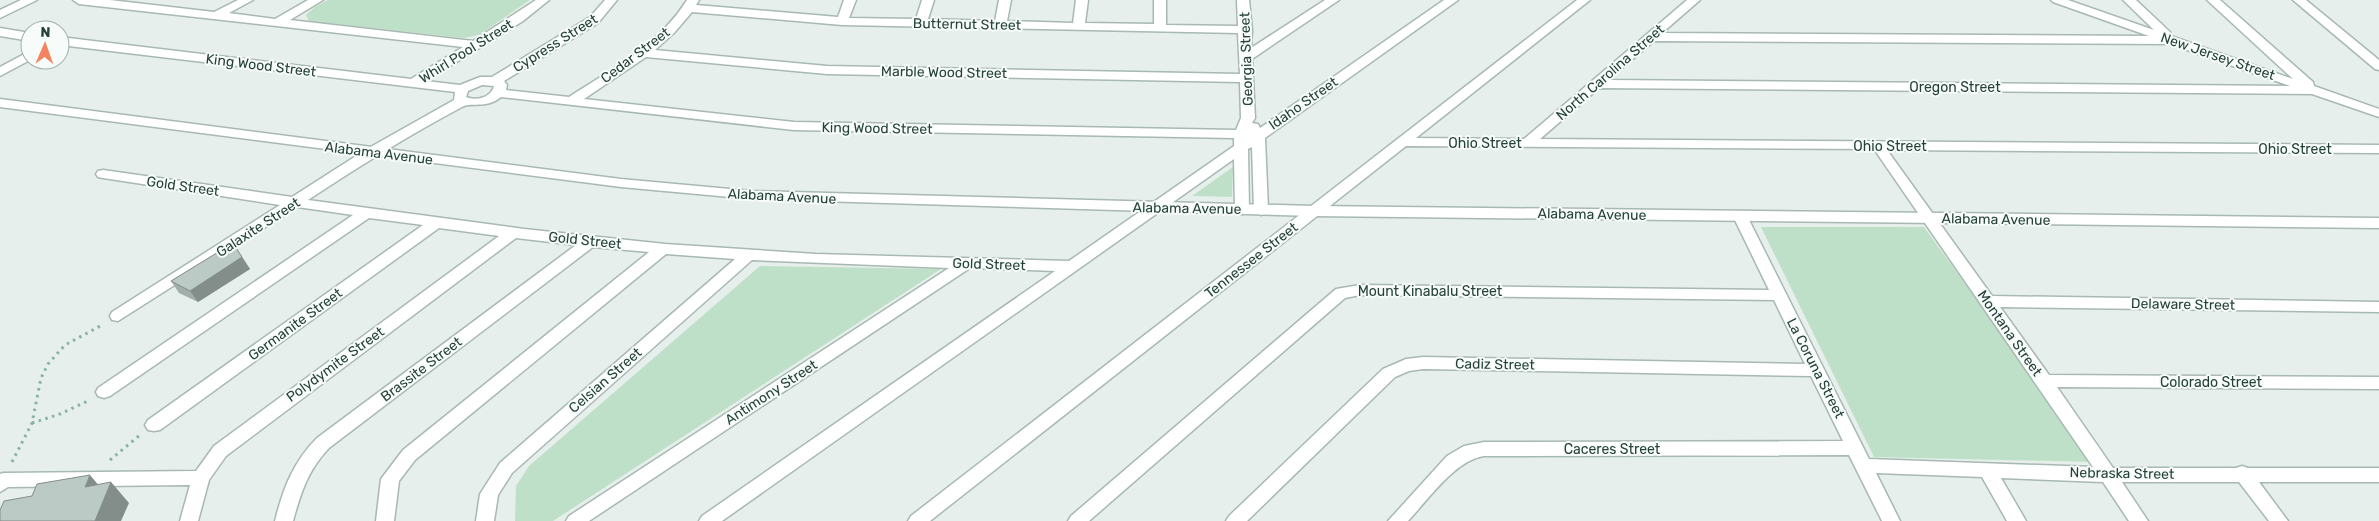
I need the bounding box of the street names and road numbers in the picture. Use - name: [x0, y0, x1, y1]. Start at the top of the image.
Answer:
- street label: Cypress Street: [510, 10, 601, 76]
- street label: Georgia Street: [1236, 11, 1257, 106]
- street label: Whirl Pool Street: [416, 15, 517, 87]
- street label: Butternut Street: [913, 15, 1022, 34]
- street label: North Carolina Street: [1553, 20, 1668, 124]
- street label: Cedar Street: [597, 24, 674, 87]
- street label: New Jersey Street: [2158, 29, 2278, 84]
- street label: King Wood Street: [205, 50, 318, 81]
- street label: Marble Wood Street: [881, 63, 1008, 82]
- street label: Idaho Street: [1265, 73, 1341, 133]
- street label: Oregon Street: [1909, 79, 2001, 96]
- street label: King Wood Street: [821, 119, 933, 138]
- street label: Ohio Street: [1448, 135, 1522, 152]
- street label: Alabama Avenue: [324, 138, 434, 169]
- street label: Ohio Street: [1853, 138, 1927, 155]
- street label: Ohio Street: [2258, 141, 2332, 158]
- street label: Gold Street: [145, 173, 221, 200]
- street label: Alabama Avenue: [727, 185, 837, 208]
- street label: Galaxite Street: [213, 194, 304, 261]
- street label: Alabama Avenue: [1132, 199, 1242, 218]
- street label: Alabama Avenue: [1537, 205, 1647, 224]
- street label: Alabama Avenue: [1941, 210, 2051, 229]
- street label: Tennessee Street: [1201, 219, 1302, 302]
- street label: Gold Street: [548, 228, 623, 253]
- street label: Gold Street: [952, 255, 1026, 274]
- street label: Mount Kinabalu Street: [1358, 283, 1503, 300]
- street label: Germanite Street: [245, 284, 346, 364]
- street label: Montana Street: [1974, 287, 2046, 380]
- street label: Delaware Street: [2131, 295, 2236, 314]
- street label: La Coruna Street: [1783, 315, 1848, 422]
- street label: Polydymite Street: [283, 323, 388, 406]
- street label: Brassite Street: [377, 333, 466, 405]
- street label: Celsian Street: [565, 344, 646, 417]
- street label: Cadiz Street: [1455, 355, 1536, 374]
- street label: Antimony Street: [722, 356, 821, 429]
- street label: Colorado Street: [2160, 374, 2263, 391]
- street label: Caceres Street: [1564, 441, 1661, 458]
- street label: Nebraska Street: [2070, 464, 2175, 483]

